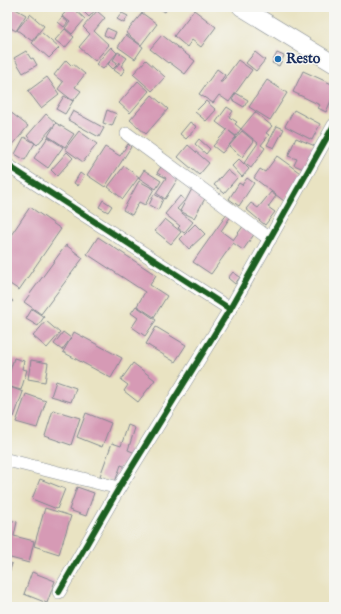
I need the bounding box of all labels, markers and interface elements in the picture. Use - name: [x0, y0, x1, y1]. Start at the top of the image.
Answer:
- place label: Resto: [286, 50, 321, 68]
- marker: Resto: [273, 54, 283, 64]

